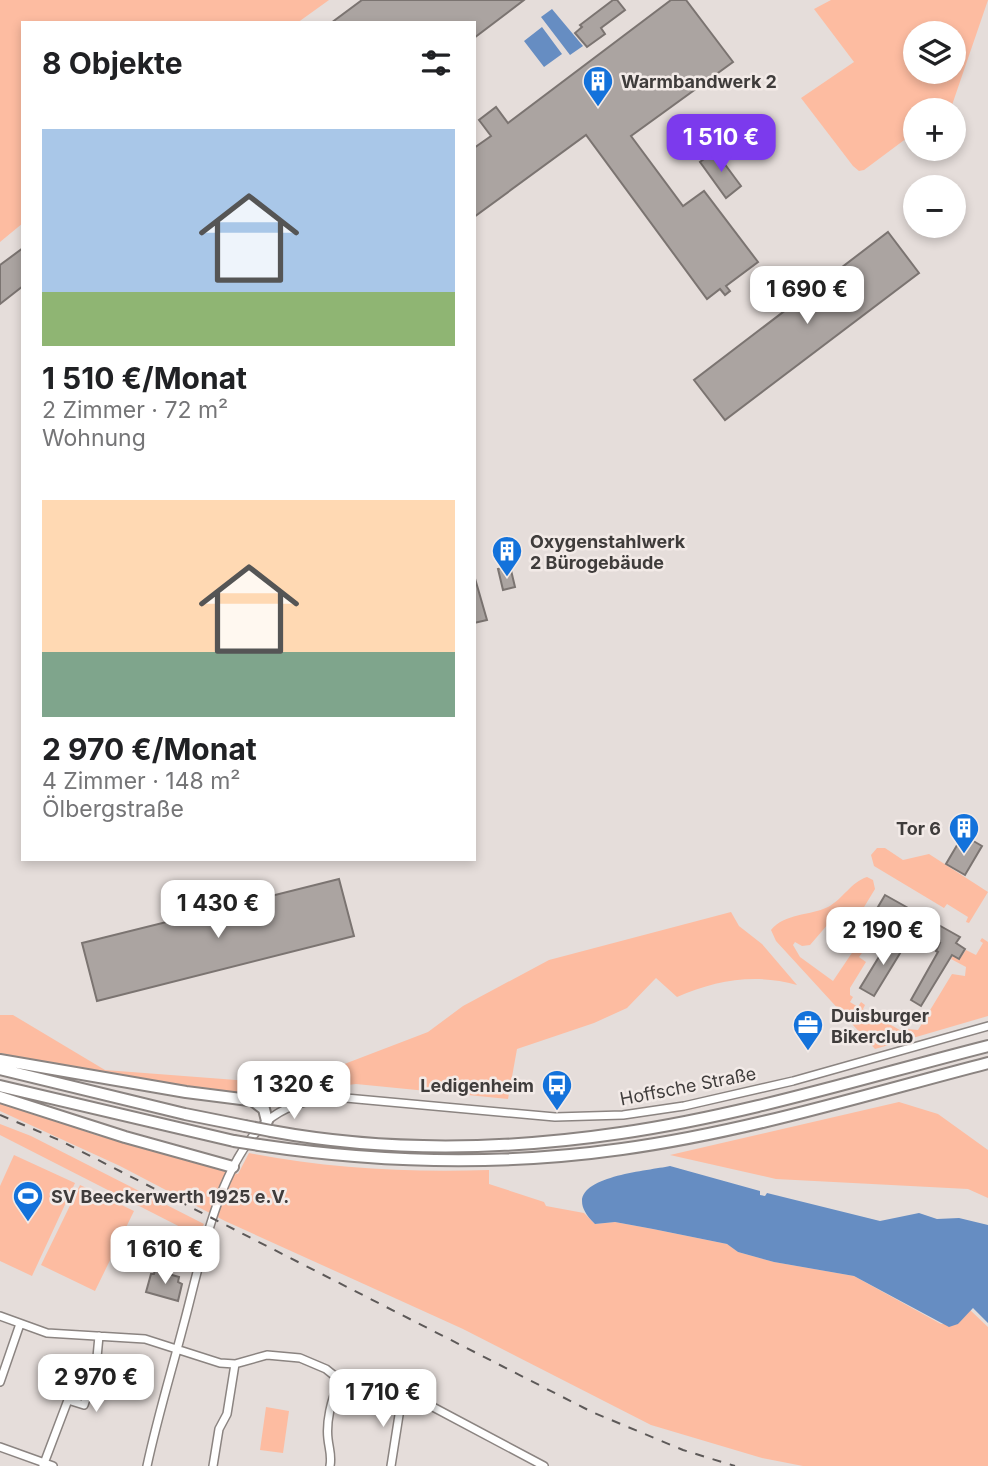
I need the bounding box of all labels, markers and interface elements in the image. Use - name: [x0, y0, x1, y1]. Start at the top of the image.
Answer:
- map controls: [903, 21, 966, 238]
- button: layers: [903, 21, 966, 84]
- icon: filters: [417, 44, 455, 82]
- text: 8 Objekte: [42, 45, 183, 81]
- building icon: Warmbandwerk 2: [581, 64, 615, 108]
- place label: Warmbandwerk 2: [621, 71, 777, 92]
- button: +: [903, 98, 966, 161]
- pin: 1 510 €: [656, 114, 786, 174]
- text: 1 510 €: [683, 123, 759, 151]
- icon: home: [186, 175, 312, 301]
- button: −: [903, 175, 966, 238]
- pin: 1 690 €: [742, 266, 872, 326]
- text: 1 690 €: [766, 275, 848, 303]
- text: 1 510 €/Monat: [42, 360, 247, 396]
- text: 2 Zimmer · 72 m²: [42, 396, 228, 424]
- text: Wohnung: [42, 424, 146, 452]
- place label: Oxygenstahlwerk 2 Bürogebäude: [530, 531, 686, 573]
- building icon: Oxygenstahlwerk 2 Bürogebäude: [490, 534, 524, 578]
- icon: home: [186, 546, 312, 672]
- text: 2 970 €/Monat: [42, 731, 257, 767]
- text: 4 Zimmer · 148 m²: [42, 767, 241, 795]
- text: Ölbergstraße: [42, 795, 184, 823]
- building icon: Tor 6: [947, 811, 981, 855]
- place label: Tor 6: [896, 818, 941, 839]
- pin: 1 430 €: [153, 880, 283, 940]
- text: 1 430 €: [177, 889, 259, 917]
- pin: 2 190 €: [818, 908, 948, 967]
- text: 2 190 €: [842, 916, 924, 944]
- place label: Duisburger Bikerclub: [831, 1005, 929, 1047]
- office icon: Duisburger Bikerclub: [791, 1008, 825, 1052]
- pin: 1 320 €: [229, 1062, 359, 1121]
- street label: Hoffsche Straße: [618, 1063, 758, 1109]
- bus stop icon: Ledigenheim: [540, 1068, 574, 1112]
- text: 1 320 €: [253, 1070, 335, 1098]
- place label: Ledigenheim: [420, 1075, 534, 1096]
- sports icon: SV Beeckerwerth 1925 e.V.: [11, 1179, 45, 1223]
- place label: SV Beeckerwerth 1925 e.V.: [51, 1186, 289, 1207]
- pin: 1 610 €: [100, 1226, 230, 1286]
- text: 1 610 €: [127, 1235, 203, 1263]
- pin: 2 970 €: [31, 1354, 161, 1414]
- text: 2 970 €: [54, 1363, 138, 1391]
- pin: 1 710 €: [318, 1370, 448, 1429]
- text: 1 710 €: [345, 1378, 421, 1406]

